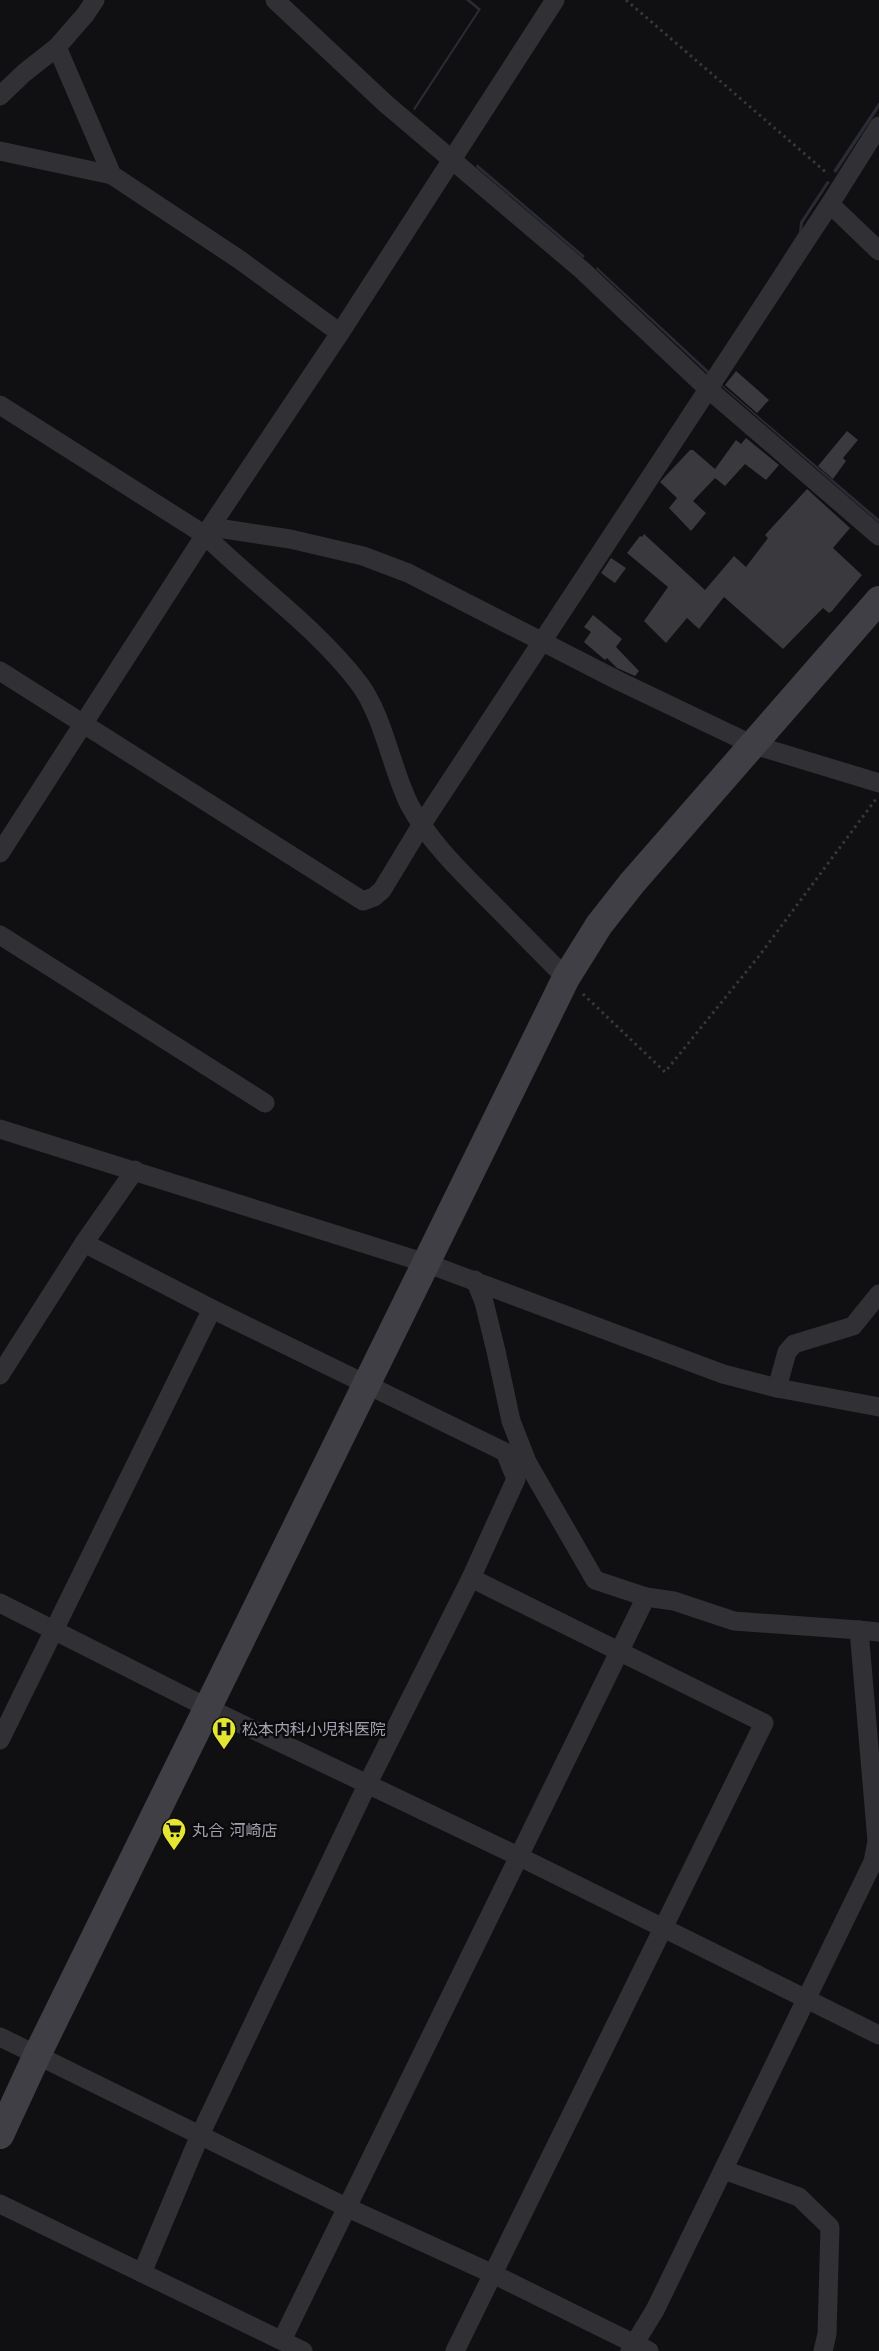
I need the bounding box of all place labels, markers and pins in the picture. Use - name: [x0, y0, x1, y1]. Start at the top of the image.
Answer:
- hospital icon: 松本内科小児科医院: [211, 1716, 237, 1750]
- place label: 松本内科小児科医院: [242, 1720, 386, 1739]
- supermarket icon: 丸合 河崎店: [161, 1817, 187, 1851]
- place label: 丸合 河崎店: [192, 1821, 277, 1840]

